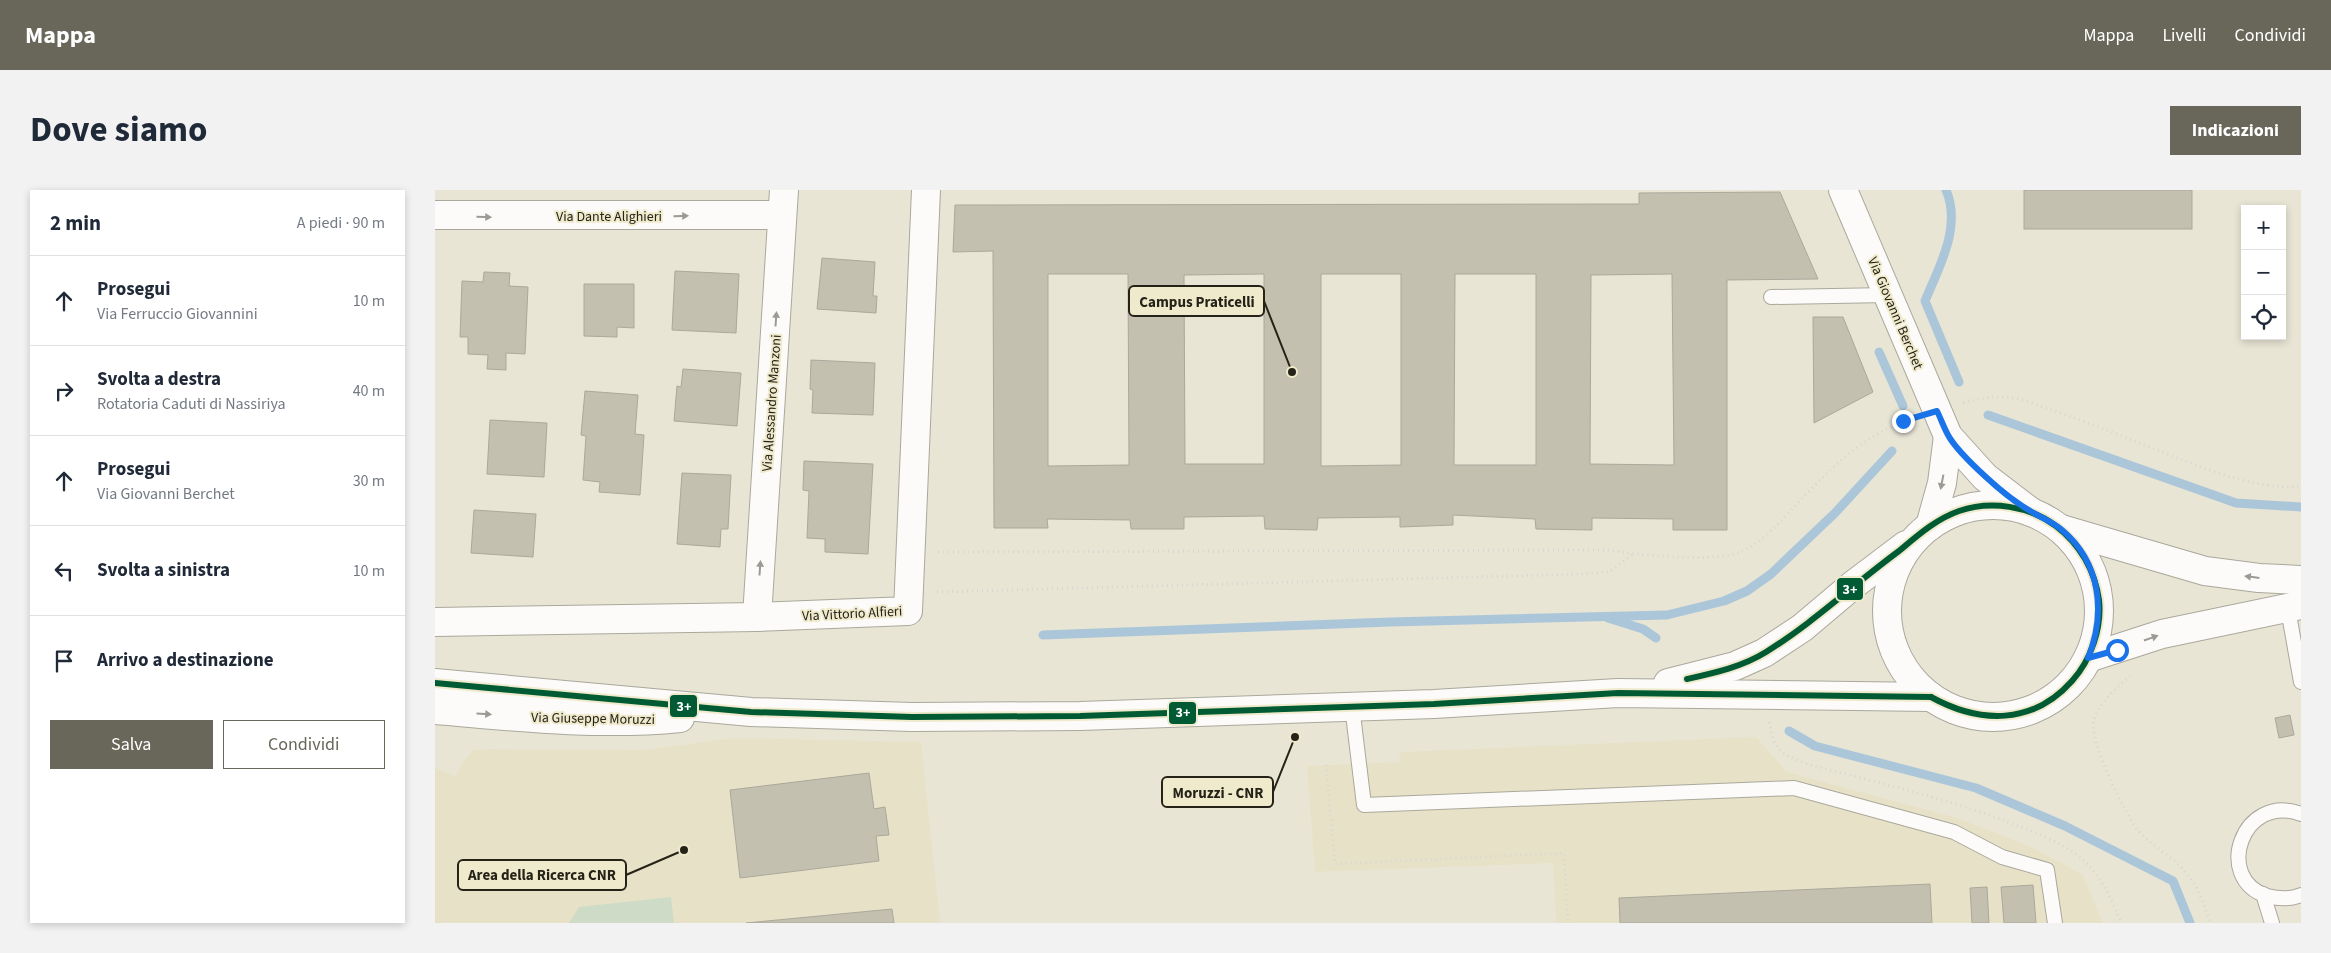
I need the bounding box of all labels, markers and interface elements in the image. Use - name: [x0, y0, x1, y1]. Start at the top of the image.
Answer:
- text: Mappa: [25, 18, 96, 53]
- text: Mappa: [2083, 23, 2134, 48]
- text: Livelli: [2162, 23, 2206, 48]
- text: Condividi: [2234, 23, 2306, 48]
- text: Dove siamo: [30, 105, 208, 155]
- button: Indicazioni: [2170, 106, 2301, 155]
- map controls: [2241, 205, 2286, 340]
- button: +: [2241, 205, 2286, 250]
- street label: Via Dante Alighieri: [556, 207, 662, 227]
- text: 2 min: [50, 208, 101, 238]
- text: A piedi · 90 m: [297, 212, 385, 234]
- one-way arrow: [673, 212, 689, 220]
- one-way arrow: [476, 213, 492, 221]
- button: −: [2241, 250, 2286, 295]
- street label: Via Giovanni Berchet: [1862, 254, 1928, 373]
- text: Prosegui: [97, 276, 170, 303]
- callout: Campus Praticelli: [1129, 286, 1264, 316]
- icon: ahead: [50, 287, 78, 315]
- text: 10 m: [353, 290, 385, 312]
- text: Campus Praticelli: [1139, 292, 1255, 313]
- button: locate: [2241, 295, 2286, 340]
- text: Via Ferruccio Giovannini: [97, 303, 258, 325]
- one-way arrow: [772, 310, 780, 326]
- street label: Via Alessandro Manzoni: [757, 334, 787, 472]
- text: Svolta a destra: [97, 366, 221, 393]
- icon: right: [50, 377, 78, 405]
- text: 40 m: [353, 380, 385, 402]
- text: Rotatoria Caduti di Nassiriya: [97, 393, 286, 415]
- route end: [1892, 410, 1915, 433]
- text: Prosegui: [97, 456, 170, 483]
- icon: ahead: [50, 467, 78, 495]
- text: 30 m: [353, 470, 385, 492]
- one-way arrow: [1937, 474, 1945, 490]
- text: Via Giovanni Berchet: [97, 483, 235, 505]
- icon: left: [50, 557, 78, 585]
- text: Svolta a sinistra: [97, 557, 230, 584]
- text: 10 m: [353, 560, 385, 582]
- one-way arrow: [757, 560, 765, 576]
- one-way arrow: [2244, 573, 2260, 581]
- line badge: 3+: [1836, 577, 1864, 601]
- text: 3+: [1843, 580, 1857, 600]
- street label: Via Vittorio Alfieri: [801, 601, 903, 627]
- one-way arrow: [2144, 633, 2159, 641]
- route start: [2106, 639, 2129, 662]
- icon: arrive: [50, 647, 78, 675]
- text: Arrivo a destinazione: [97, 647, 274, 674]
- line badge: 3+: [669, 694, 698, 718]
- text: 3+: [677, 697, 691, 717]
- line badge: 3+: [1168, 701, 1197, 725]
- text: 3+: [1176, 703, 1190, 723]
- street label: Via Giuseppe Moruzzi: [531, 708, 655, 730]
- one-way arrow: [476, 711, 492, 719]
- button: Salva: [50, 720, 213, 769]
- button: Condividi: [223, 720, 385, 769]
- callout: Moruzzi - CNR: [1162, 777, 1273, 807]
- text: Moruzzi - CNR: [1172, 783, 1264, 804]
- callout: Area della Ricerca CNR: [458, 860, 626, 890]
- text: Area della Ricerca CNR: [467, 865, 616, 886]

